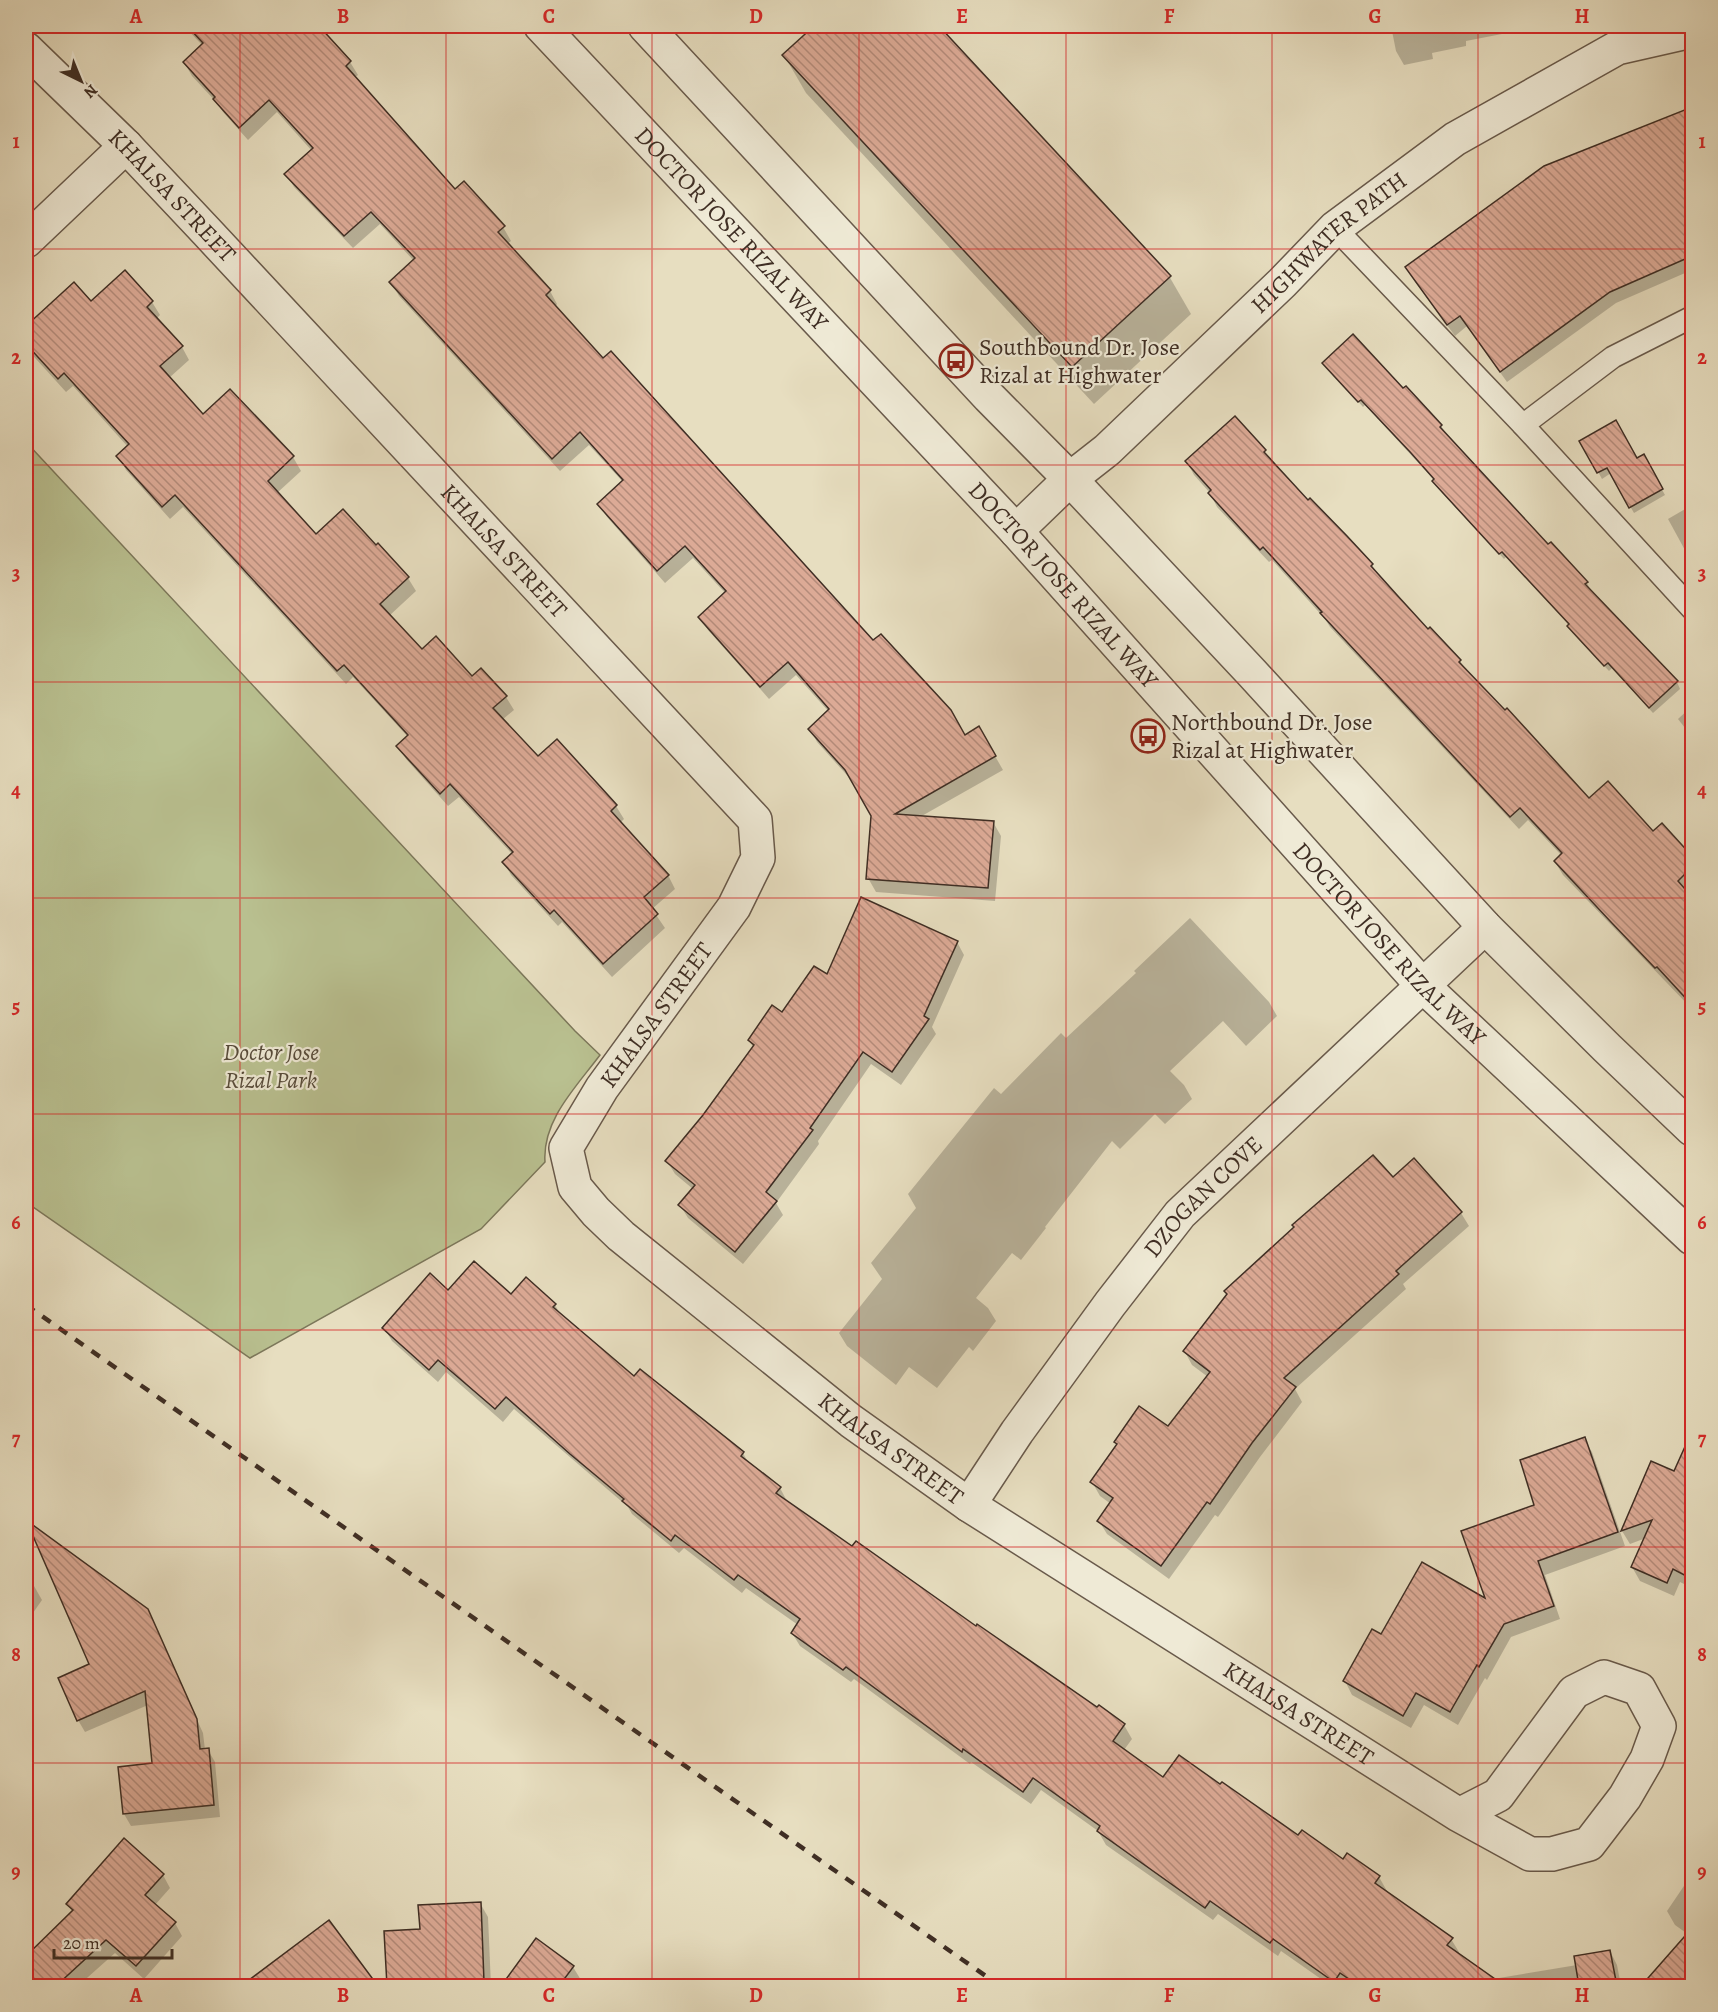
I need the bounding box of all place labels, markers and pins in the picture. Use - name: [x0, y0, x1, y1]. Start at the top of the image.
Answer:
- place label: Southbound Dr. Jose Rizal at Highwater: [979, 331, 1180, 391]
- bus stop icon: Southbound Dr. Jose Rizal at Highwater: [938, 343, 974, 379]
- place label: Northbound Dr. Jose Rizal at Highwater: [1171, 706, 1373, 766]
- bus stop icon: Northbound Dr. Jose Rizal at Highwater: [1130, 718, 1166, 754]

